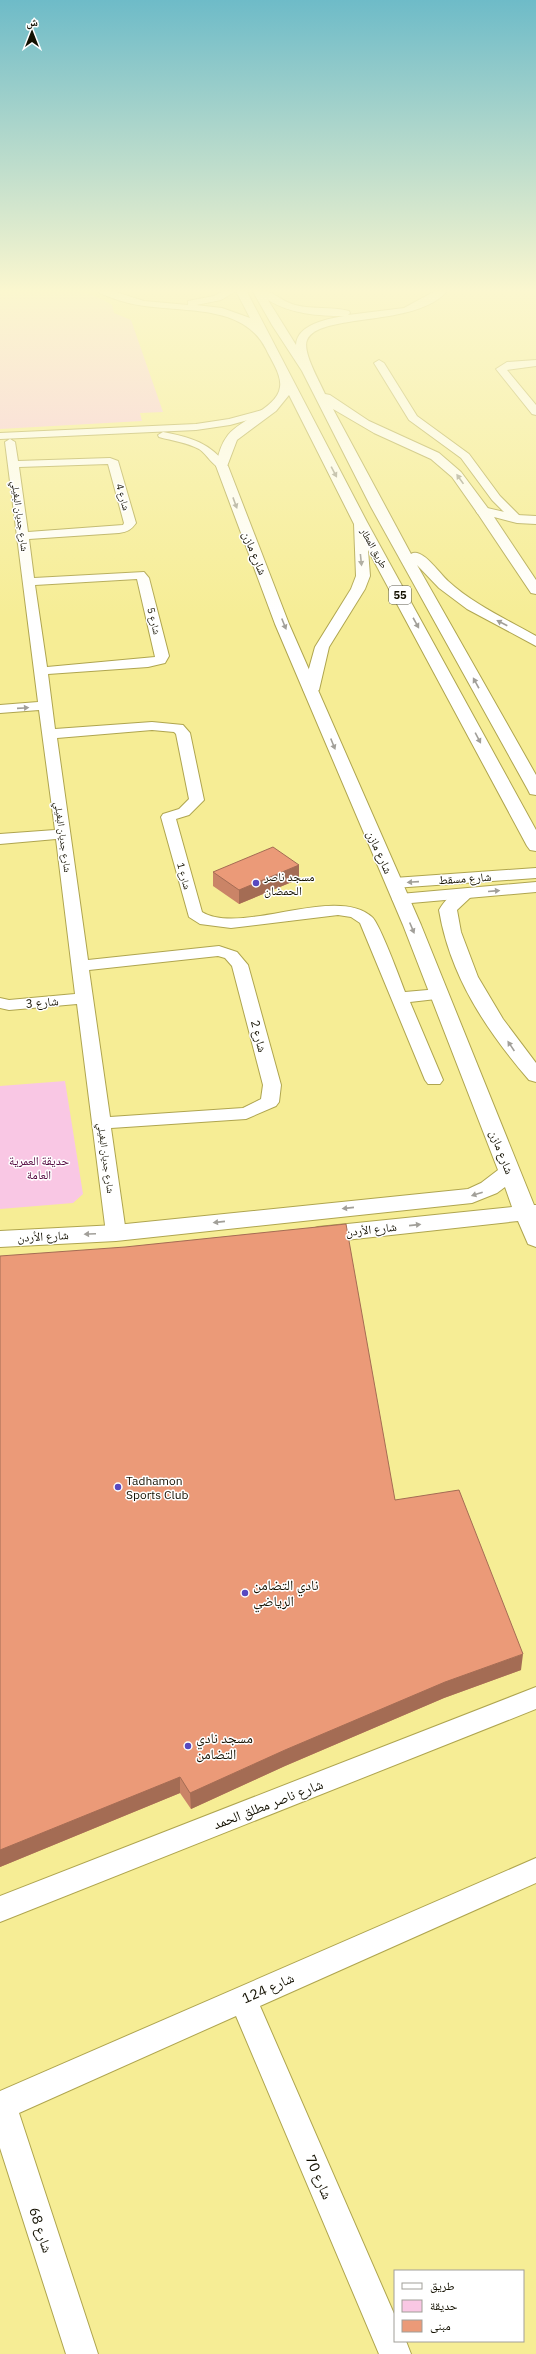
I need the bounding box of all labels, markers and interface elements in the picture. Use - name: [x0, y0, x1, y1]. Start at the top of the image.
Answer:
- north arrow: [12, 12, 52, 52]
- text: ش: [26, 15, 38, 30]
- one-way arrow: [331, 466, 337, 478]
- one-way arrow: [456, 474, 464, 484]
- street label: شارع جديان البغيلي: [7, 480, 31, 553]
- street label: شارع 4: [113, 482, 133, 512]
- one-way arrow: [232, 498, 238, 510]
- street label: طريق المطار: [357, 525, 391, 571]
- street label: شارع مازن: [239, 529, 271, 578]
- one-way arrow: [358, 554, 365, 566]
- road number: 55: [389, 586, 411, 604]
- street label: شارع 5: [144, 606, 164, 636]
- one-way arrow: [281, 618, 287, 630]
- one-way arrow: [412, 618, 419, 629]
- one-way arrow: [496, 620, 508, 627]
- one-way arrow: [473, 677, 480, 689]
- one-way arrow: [17, 704, 29, 711]
- one-way arrow: [474, 732, 481, 743]
- one-way arrow: [330, 738, 336, 750]
- street label: شارع جديان البغيلي: [50, 801, 74, 874]
- street label: شارع مازن: [363, 828, 396, 876]
- street label: شارع 1: [174, 861, 194, 891]
- place label: مسجد ناصر الحمضان: [263, 869, 315, 898]
- street label: شارع مسقط: [438, 869, 492, 888]
- marker: مسجد ناصر الحمضان: [251, 878, 261, 888]
- one-way arrow: [407, 878, 419, 885]
- one-way arrow: [488, 888, 500, 894]
- one-way arrow: [409, 922, 415, 933]
- street label: شارع 3: [25, 993, 59, 1012]
- street label: شارع 2: [247, 1018, 270, 1054]
- one-way arrow: [507, 1041, 515, 1051]
- street label: شارع جديان البغيلي: [93, 1122, 117, 1195]
- street label: شارع مازن: [486, 1128, 517, 1177]
- park label: حديقة العمرية العامة: [9, 1153, 69, 1182]
- one-way arrow: [471, 1191, 483, 1197]
- one-way arrow: [342, 1205, 354, 1212]
- one-way arrow: [213, 1219, 225, 1225]
- street label: شارع الأردن: [345, 1219, 398, 1240]
- one-way arrow: [409, 1222, 421, 1228]
- street label: شارع الأردن: [17, 1227, 69, 1246]
- one-way arrow: [83, 1231, 96, 1237]
- place label: Tadhamon Sports Club: [126, 1473, 189, 1502]
- marker: Tadhamon Sports Club: [113, 1482, 123, 1492]
- place label: نادي التضامن الرياضي: [253, 1576, 319, 1613]
- marker: نادي التضامن الرياضي: [240, 1588, 250, 1598]
- place label: مسجد نادي التضامن: [196, 1729, 253, 1763]
- marker: مسجد نادي التضامن: [183, 1741, 193, 1751]
- street label: شارع ناصر مطلق الحمد: [211, 1775, 326, 1834]
- street label: شارع 124: [239, 1969, 297, 2008]
- street label: شارع 70: [301, 2152, 336, 2202]
- street label: شارع 68: [24, 2205, 57, 2255]
- legend: [394, 2270, 524, 2342]
- text: طريق: [430, 2278, 455, 2293]
- text: حديقة: [430, 2298, 458, 2313]
- text: مبنى: [430, 2318, 451, 2333]

